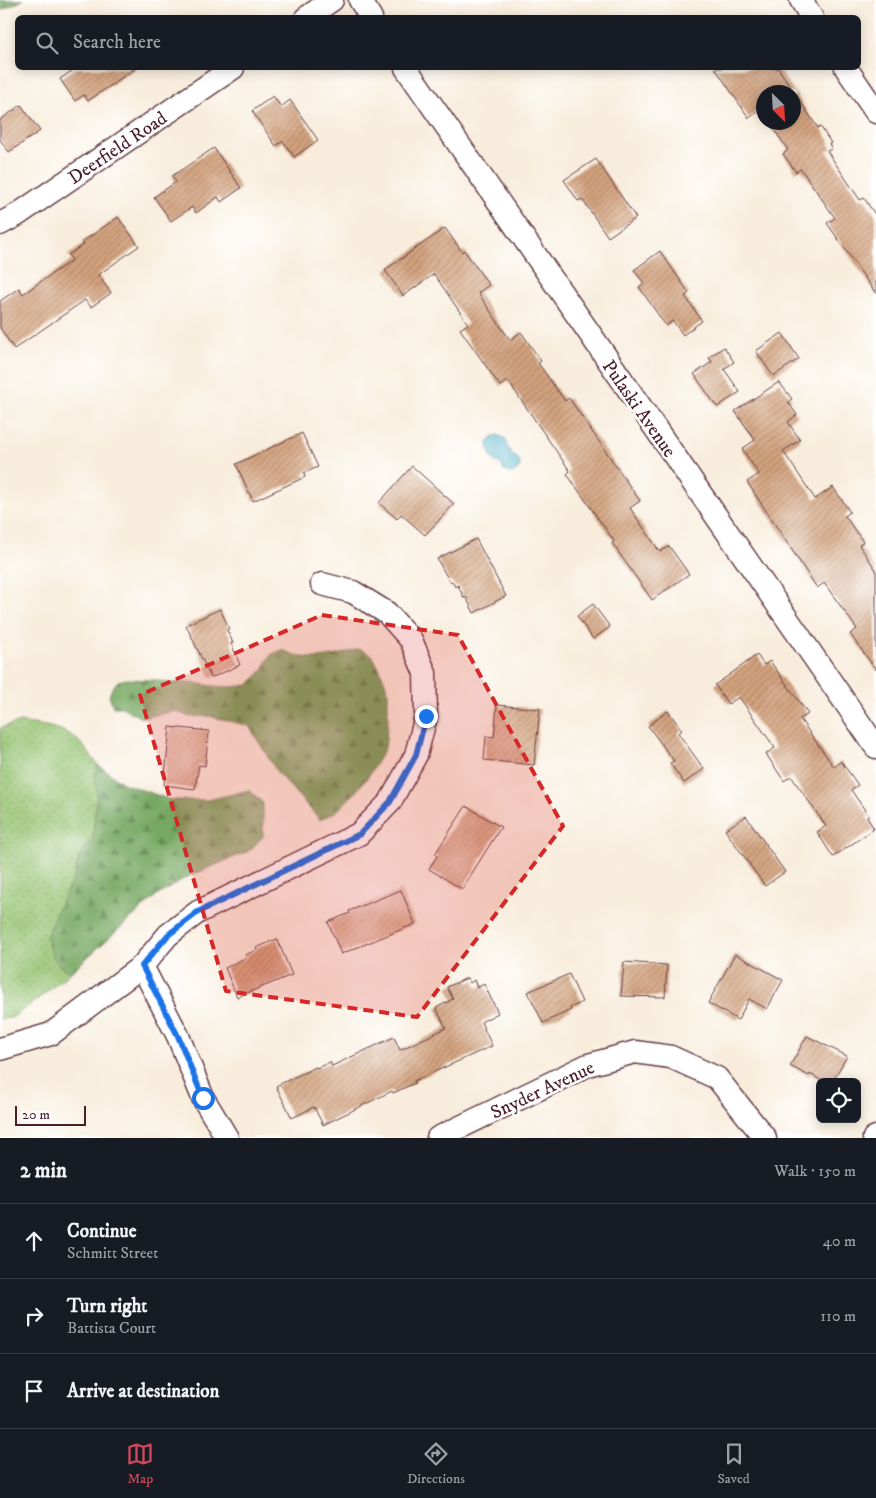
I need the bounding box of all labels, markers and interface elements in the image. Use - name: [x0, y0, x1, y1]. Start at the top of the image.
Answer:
- search box: [15, 15, 861, 70]
- icon: search: [33, 29, 61, 57]
- text: Search here: [73, 31, 161, 54]
- north arrow: [756, 85, 801, 130]
- street label: Deerfield Road: [64, 107, 172, 190]
- street label: Pulaski Avenue: [597, 356, 681, 462]
- route end: [415, 705, 438, 728]
- street label: Snyder Avenue: [487, 1056, 598, 1124]
- map controls: [816, 1078, 861, 1123]
- button: locate: [816, 1078, 861, 1123]
- route start: [192, 1087, 215, 1110]
- scale bar: [15, 1103, 86, 1126]
- text: 20 m: [22, 1106, 50, 1124]
- text: 2 min: [20, 1158, 67, 1184]
- text: Walk · 150 m: [774, 1161, 856, 1181]
- text: Continue: [67, 1220, 137, 1243]
- icon: ahead: [20, 1227, 48, 1255]
- text: 40 m: [823, 1231, 856, 1251]
- text: Schmitt Street: [67, 1243, 158, 1263]
- text: Turn right: [67, 1295, 147, 1318]
- icon: right: [20, 1302, 48, 1330]
- text: 110 m: [820, 1306, 856, 1326]
- text: Battista Court: [67, 1318, 156, 1338]
- icon: arrive: [20, 1377, 48, 1405]
- text: Arrive at destination: [67, 1380, 219, 1403]
- tab: Map: [126, 1440, 154, 1488]
- tab: Directions: [407, 1440, 465, 1488]
- tab: Saved: [718, 1440, 750, 1488]

